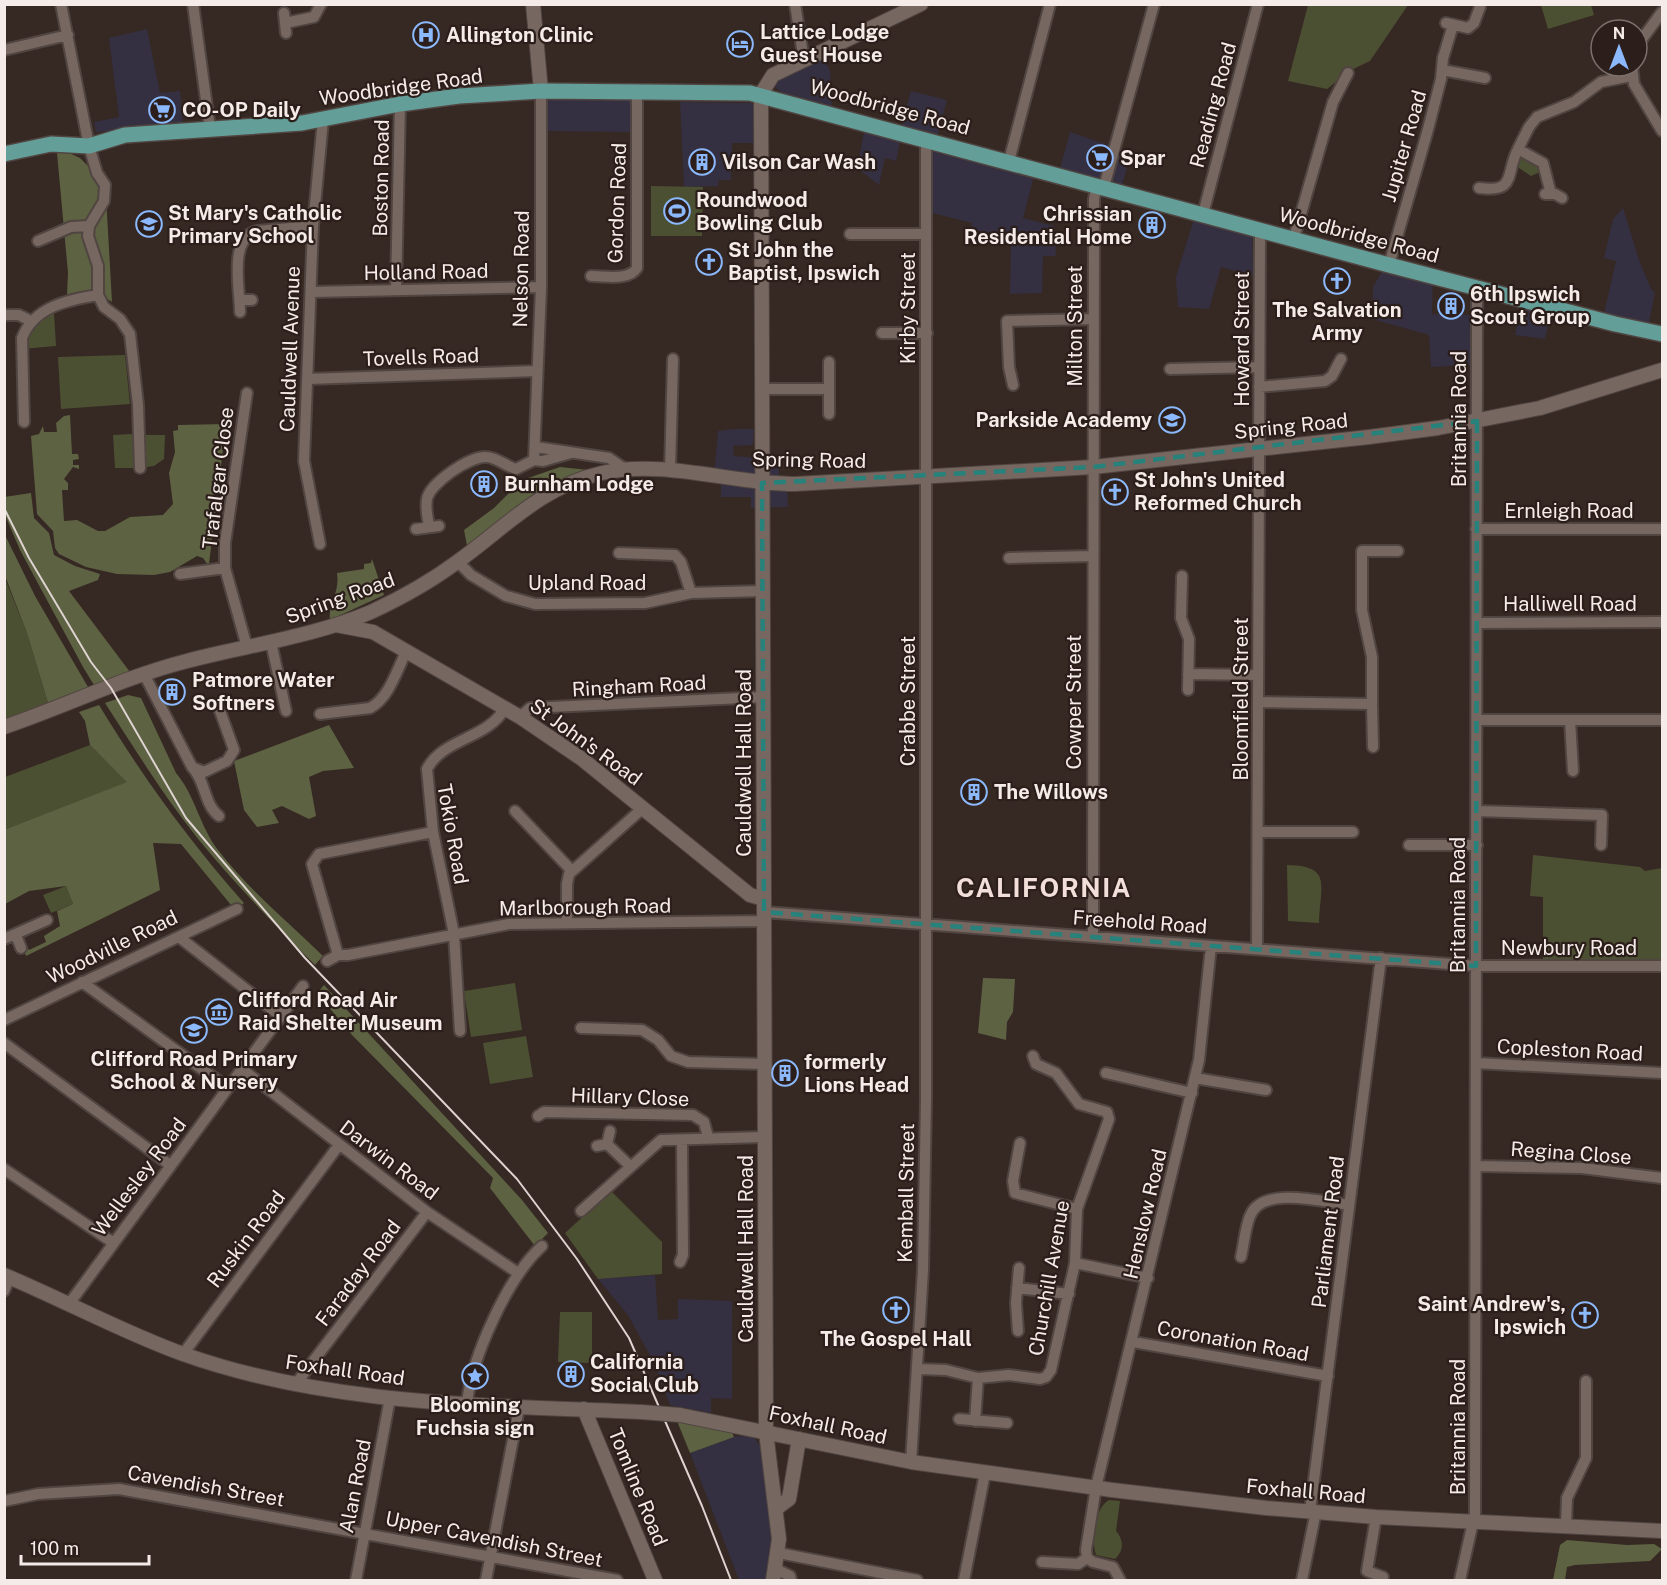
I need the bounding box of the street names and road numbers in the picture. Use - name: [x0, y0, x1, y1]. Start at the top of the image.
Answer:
- street label: Reading Road: [1185, 40, 1241, 170]
- street label: Woodbridge Road: [318, 64, 484, 110]
- street label: Woodbridge Road: [807, 74, 973, 140]
- street label: Jupiter Road: [1377, 87, 1431, 205]
- street label: Boston Road: [368, 119, 394, 237]
- street label: Gordon Road: [603, 142, 631, 264]
- street label: Woodbridge Road: [1276, 202, 1442, 268]
- street label: Nelson Road: [508, 210, 534, 328]
- street label: Kirby Street: [896, 252, 920, 364]
- street label: Holland Road: [363, 259, 489, 285]
- street label: Milton Street: [1063, 265, 1087, 387]
- street label: Cauldwell Avenue: [275, 266, 305, 432]
- street label: Howard Street: [1230, 271, 1254, 407]
- street label: Tovells Road: [362, 343, 480, 371]
- street label: Britannia Road: [1447, 351, 1471, 487]
- street label: Trafalgar Close: [197, 406, 239, 550]
- street label: Spring Road: [1233, 408, 1349, 444]
- street label: Spring Road: [752, 447, 866, 473]
- street label: Ernleigh Road: [1504, 499, 1634, 523]
- street label: Spring Road: [282, 567, 398, 629]
- street label: Upland Road: [528, 571, 646, 595]
- street label: Halliwell Road: [1503, 592, 1637, 616]
- street label: Bloomfield Street: [1229, 617, 1253, 781]
- street label: Cowper Street: [1062, 635, 1086, 769]
- street label: Crabbe Street: [896, 636, 920, 766]
- street label: Cauldwell Hall Road: [732, 669, 756, 857]
- street label: Ringham Road: [571, 670, 707, 702]
- street label: St John's Road: [525, 693, 647, 791]
- street label: Tokio Road: [432, 782, 474, 886]
- street label: Britannia Road: [1446, 837, 1470, 973]
- street label: Marlborough Road: [499, 893, 671, 921]
- street label: Woodville Road: [43, 905, 181, 989]
- street label: Freehold Road: [1072, 905, 1208, 939]
- street label: Newbury Road: [1501, 936, 1637, 960]
- street label: Copleston Road: [1496, 1034, 1644, 1066]
- street label: Hillary Close: [570, 1083, 690, 1111]
- street label: Wellesley Road: [87, 1113, 191, 1241]
- street label: Darwin Road: [335, 1115, 443, 1205]
- street label: Kemball Street: [893, 1123, 919, 1263]
- street label: Regina Close: [1510, 1137, 1632, 1169]
- street label: Henslow Road: [1118, 1147, 1172, 1281]
- street label: Cauldwell Hall Road: [734, 1155, 758, 1343]
- street label: Parliament Road: [1307, 1155, 1349, 1309]
- street label: Ruskin Road: [202, 1186, 290, 1292]
- street label: Churchill Avenue: [1024, 1198, 1074, 1358]
- street label: Faraday Road: [310, 1215, 406, 1331]
- street label: Coronation Road: [1155, 1316, 1311, 1366]
- street label: Foxhall Road: [284, 1350, 406, 1390]
- street label: Britannia Road: [1446, 1359, 1470, 1495]
- street label: Foxhall Road: [767, 1401, 889, 1449]
- street label: Tomline Road: [603, 1425, 673, 1549]
- street label: Alan Road: [334, 1437, 376, 1535]
- street label: Cavendish Street: [126, 1460, 286, 1512]
- street label: Foxhall Road: [1245, 1474, 1367, 1508]
- street label: Upper Cavendish Street: [383, 1506, 605, 1572]

